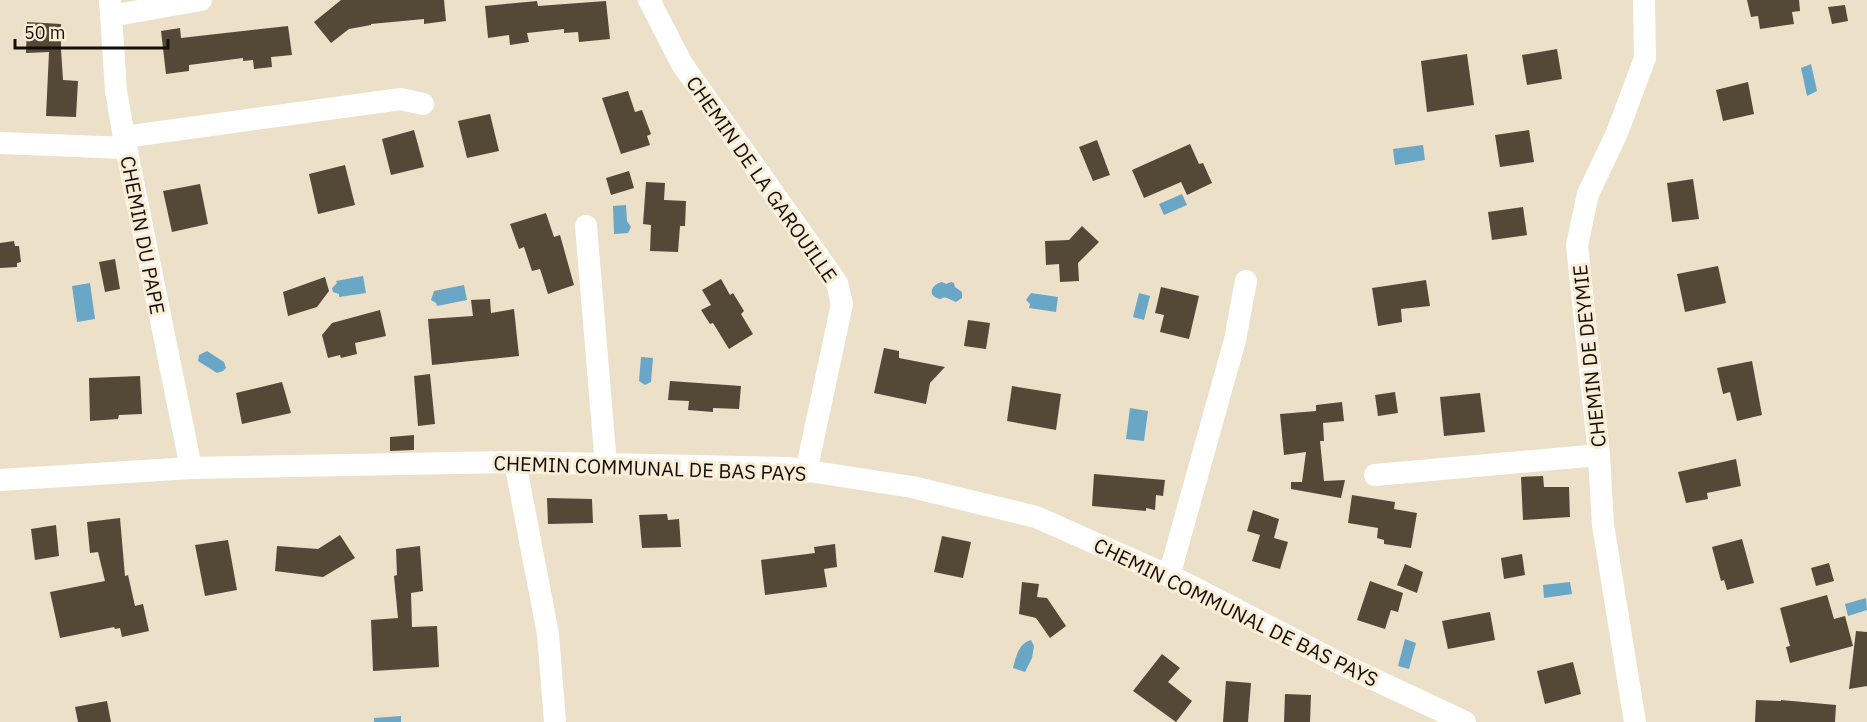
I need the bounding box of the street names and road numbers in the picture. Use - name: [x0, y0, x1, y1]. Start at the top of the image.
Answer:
- street label: CHEMIN DE LA GAROUILLE: [680, 71, 844, 287]
- street label: CHEMIN DU PAPE: [114, 153, 172, 317]
- street label: CHEMIN DE DEYMIE: [1566, 263, 1612, 449]
- street label: CHEMIN COMMUNAL DE BAS PAYS: [493, 449, 807, 487]
- street label: CHEMIN COMMUNAL DE BAS PAYS: [1089, 531, 1383, 693]

